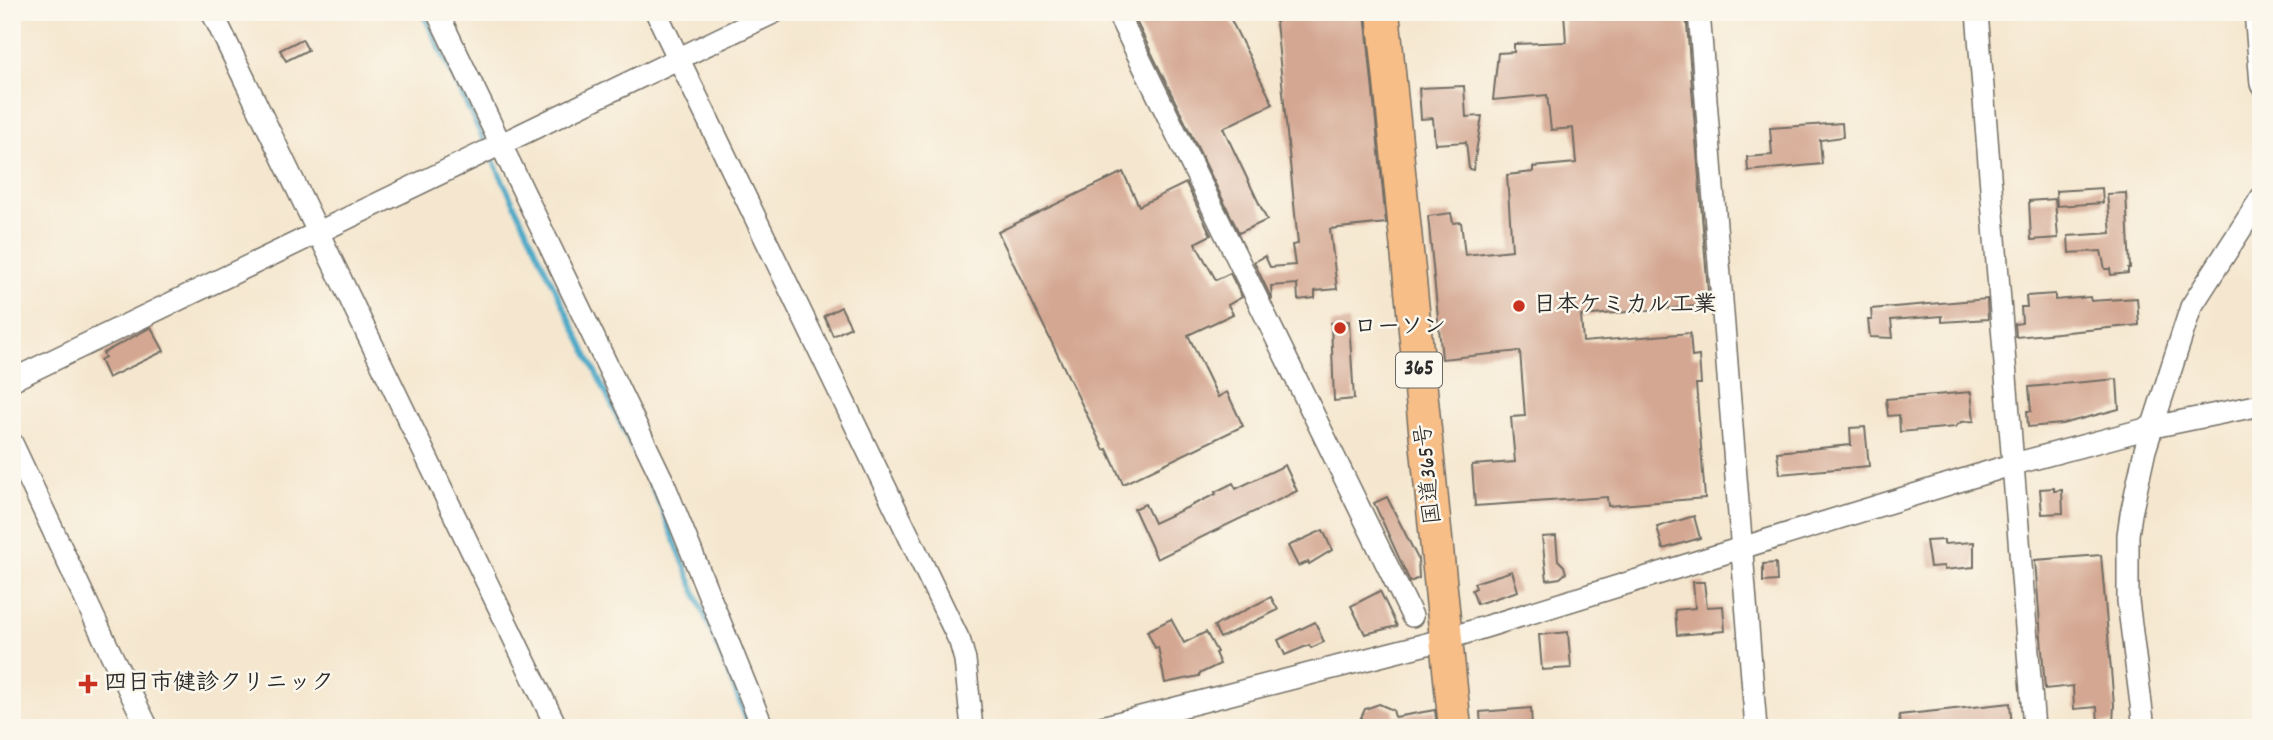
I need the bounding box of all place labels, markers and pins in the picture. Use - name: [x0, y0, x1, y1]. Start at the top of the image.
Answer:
- place label: 日本ケミカル工業: [1533, 290, 1717, 323]
- marker: 日本ケミカル工業: [1511, 298, 1527, 314]
- place label: ローソン: [1354, 312, 1446, 345]
- marker: ローソン: [1332, 320, 1348, 336]
- place label: 四日市健診クリニック: [104, 668, 334, 701]
- marker: 四日市健診クリニック: [78, 674, 98, 694]

